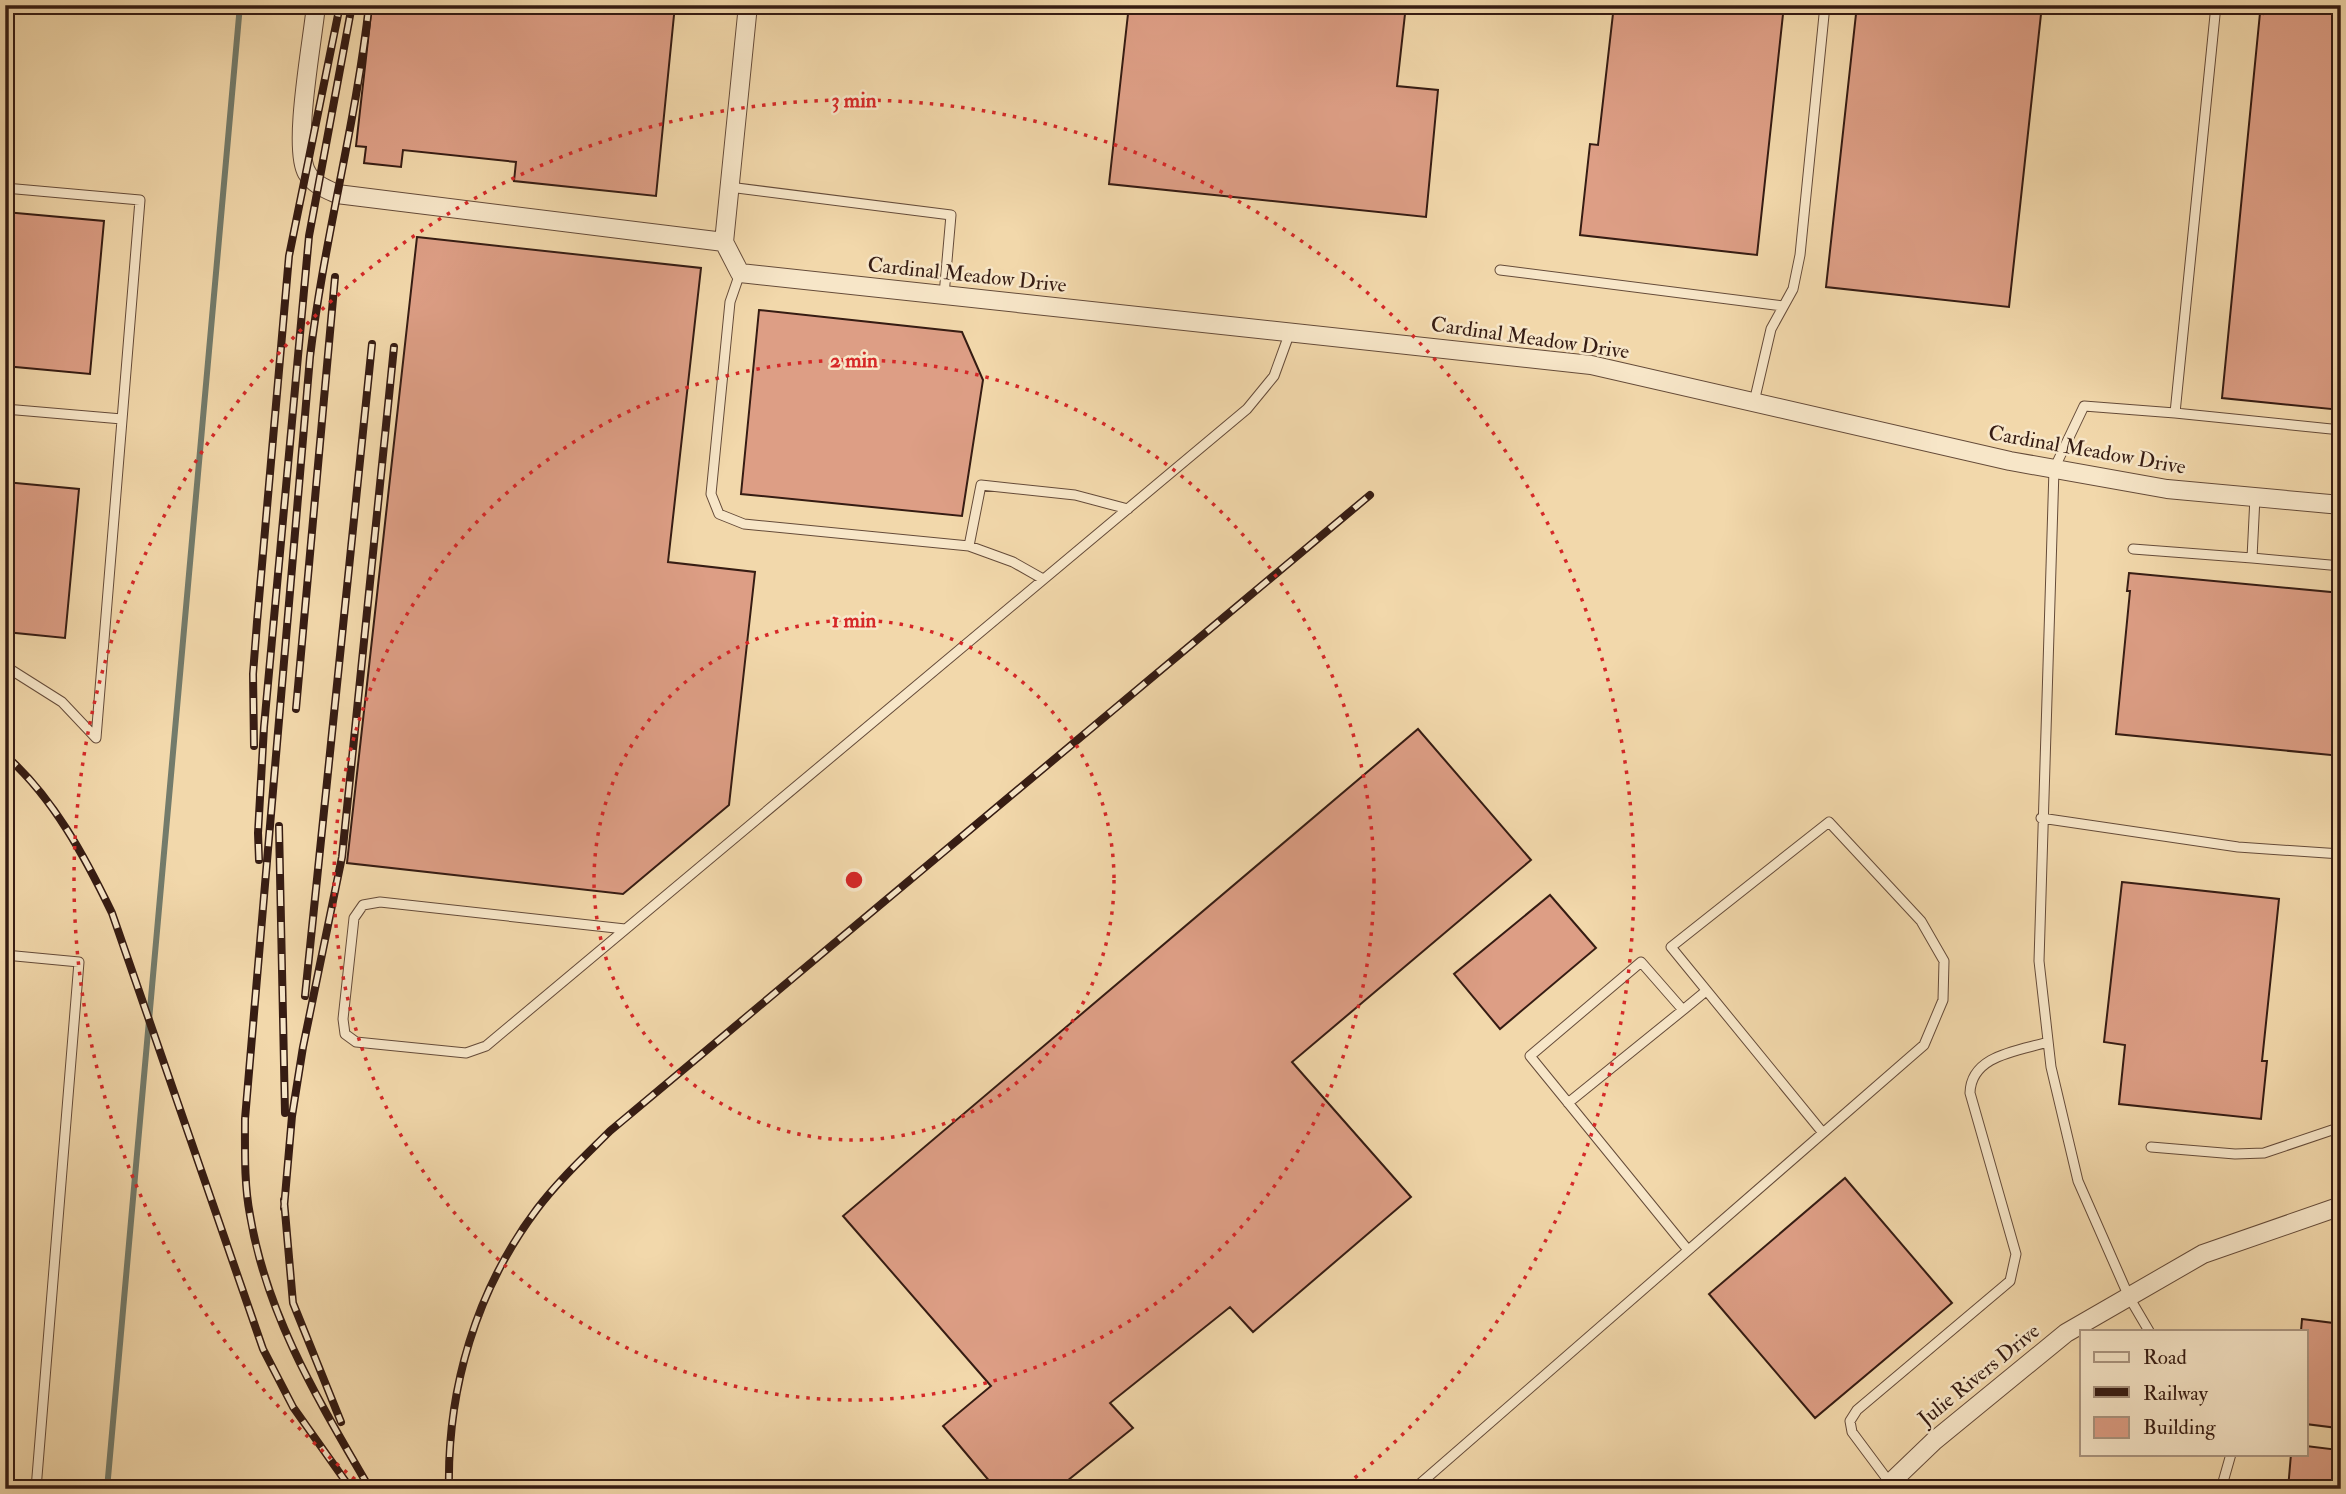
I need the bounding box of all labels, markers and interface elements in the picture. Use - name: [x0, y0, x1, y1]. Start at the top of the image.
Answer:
- text: 3 min: [831, 87, 877, 114]
- street label: Cardinal Meadow Drive: [866, 251, 1068, 299]
- street label: Cardinal Meadow Drive: [1429, 311, 1631, 365]
- text: 2 min: [830, 347, 878, 374]
- street label: Cardinal Meadow Drive: [1986, 419, 2188, 481]
- text: 1 min: [832, 607, 876, 634]
- centre of rings: [842, 868, 866, 892]
- street label: Julie Rivers Drive: [1912, 1318, 2045, 1433]
- legend: [2080, 1330, 2308, 1456]
- text: Road: [2143, 1344, 2188, 1371]
- text: Railway: [2143, 1380, 2209, 1407]
- text: Building: [2143, 1414, 2216, 1441]

